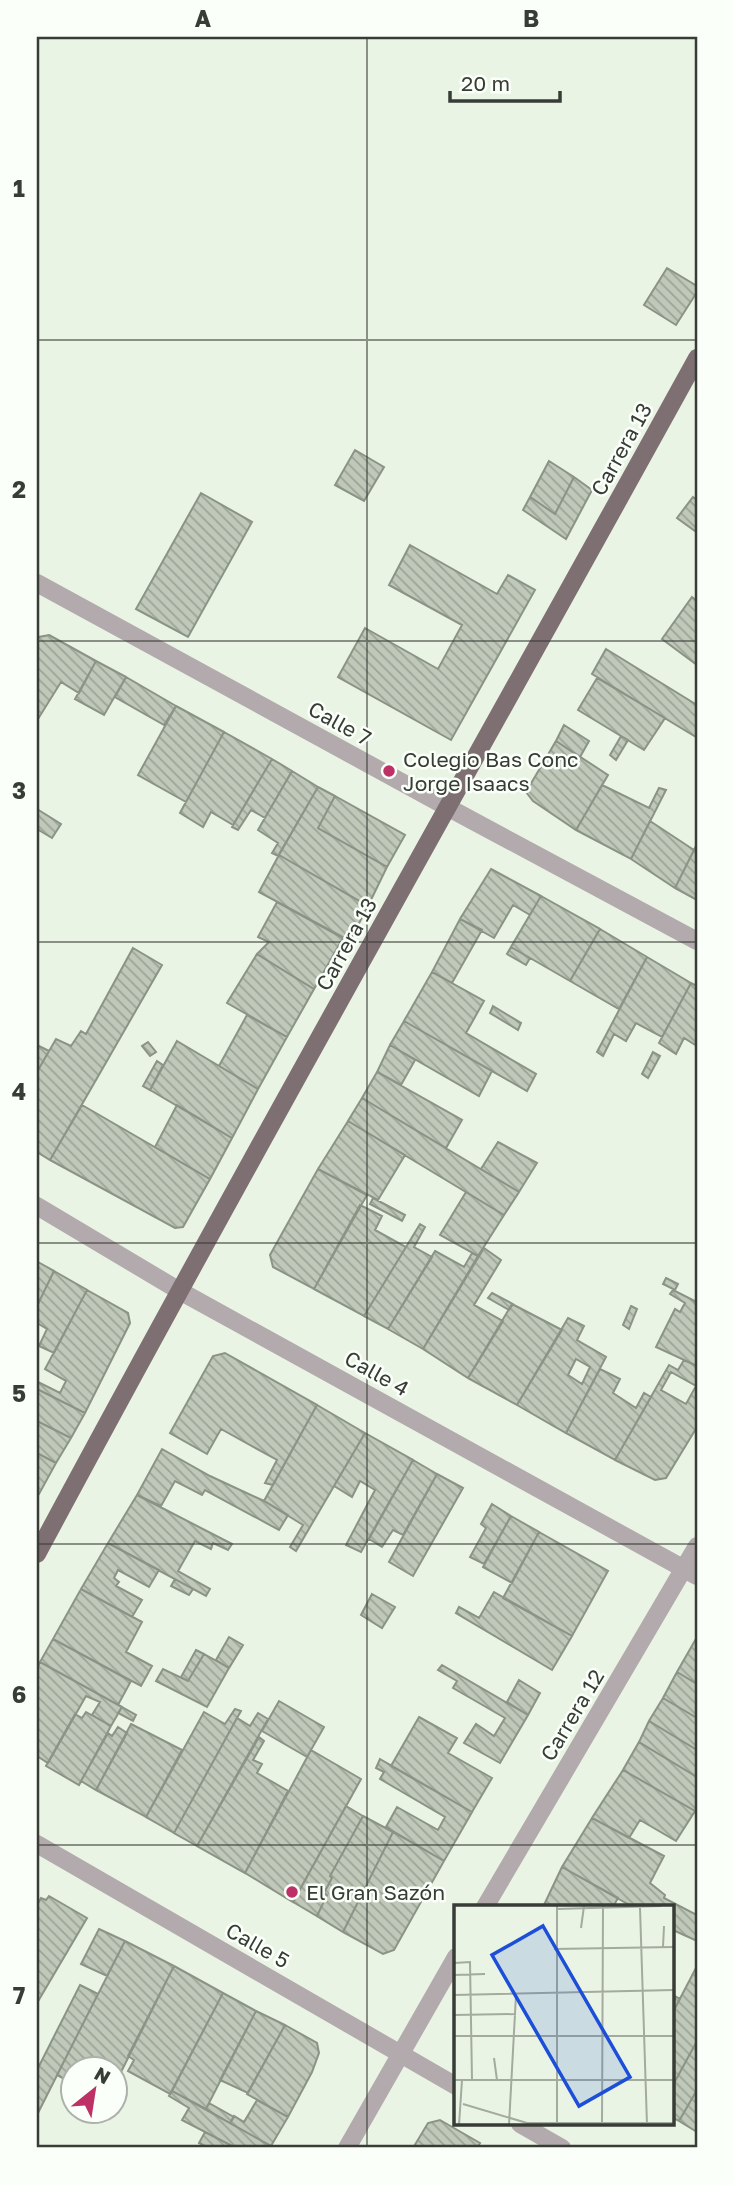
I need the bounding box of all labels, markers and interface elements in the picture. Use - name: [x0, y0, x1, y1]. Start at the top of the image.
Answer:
- text: A: [195, 4, 212, 32]
- text: B: [523, 4, 539, 32]
- scale bar: [450, 60, 561, 104]
- text: 20 m: [461, 70, 510, 96]
- text: 1: [13, 174, 25, 202]
- street label: Carrera 13: [585, 398, 657, 500]
- text: 2: [12, 475, 26, 503]
- street label: Calle 7: [304, 695, 376, 751]
- place label: Colegio Bas Conc Jorge Isaacs: [403, 746, 579, 796]
- marker: Colegio Bas Conc Jorge Isaacs: [381, 763, 397, 779]
- text: 3: [12, 776, 26, 804]
- street label: Carrera 13: [310, 893, 382, 995]
- text: 4: [12, 1077, 26, 1105]
- street label: Calle 4: [340, 1345, 414, 1401]
- text: 5: [12, 1379, 26, 1407]
- street label: Carrera 12: [535, 1665, 609, 1765]
- text: 6: [12, 1680, 26, 1708]
- place label: El Gran Sazón: [306, 1879, 445, 1905]
- marker: El Gran Sazón: [284, 1884, 300, 1900]
- inset map: [454, 1905, 674, 2126]
- street label: Calle 5: [222, 1916, 294, 1974]
- text: 7: [13, 1981, 25, 2009]
- north arrow: [60, 2056, 130, 2126]
- text: N: [91, 2061, 115, 2088]

